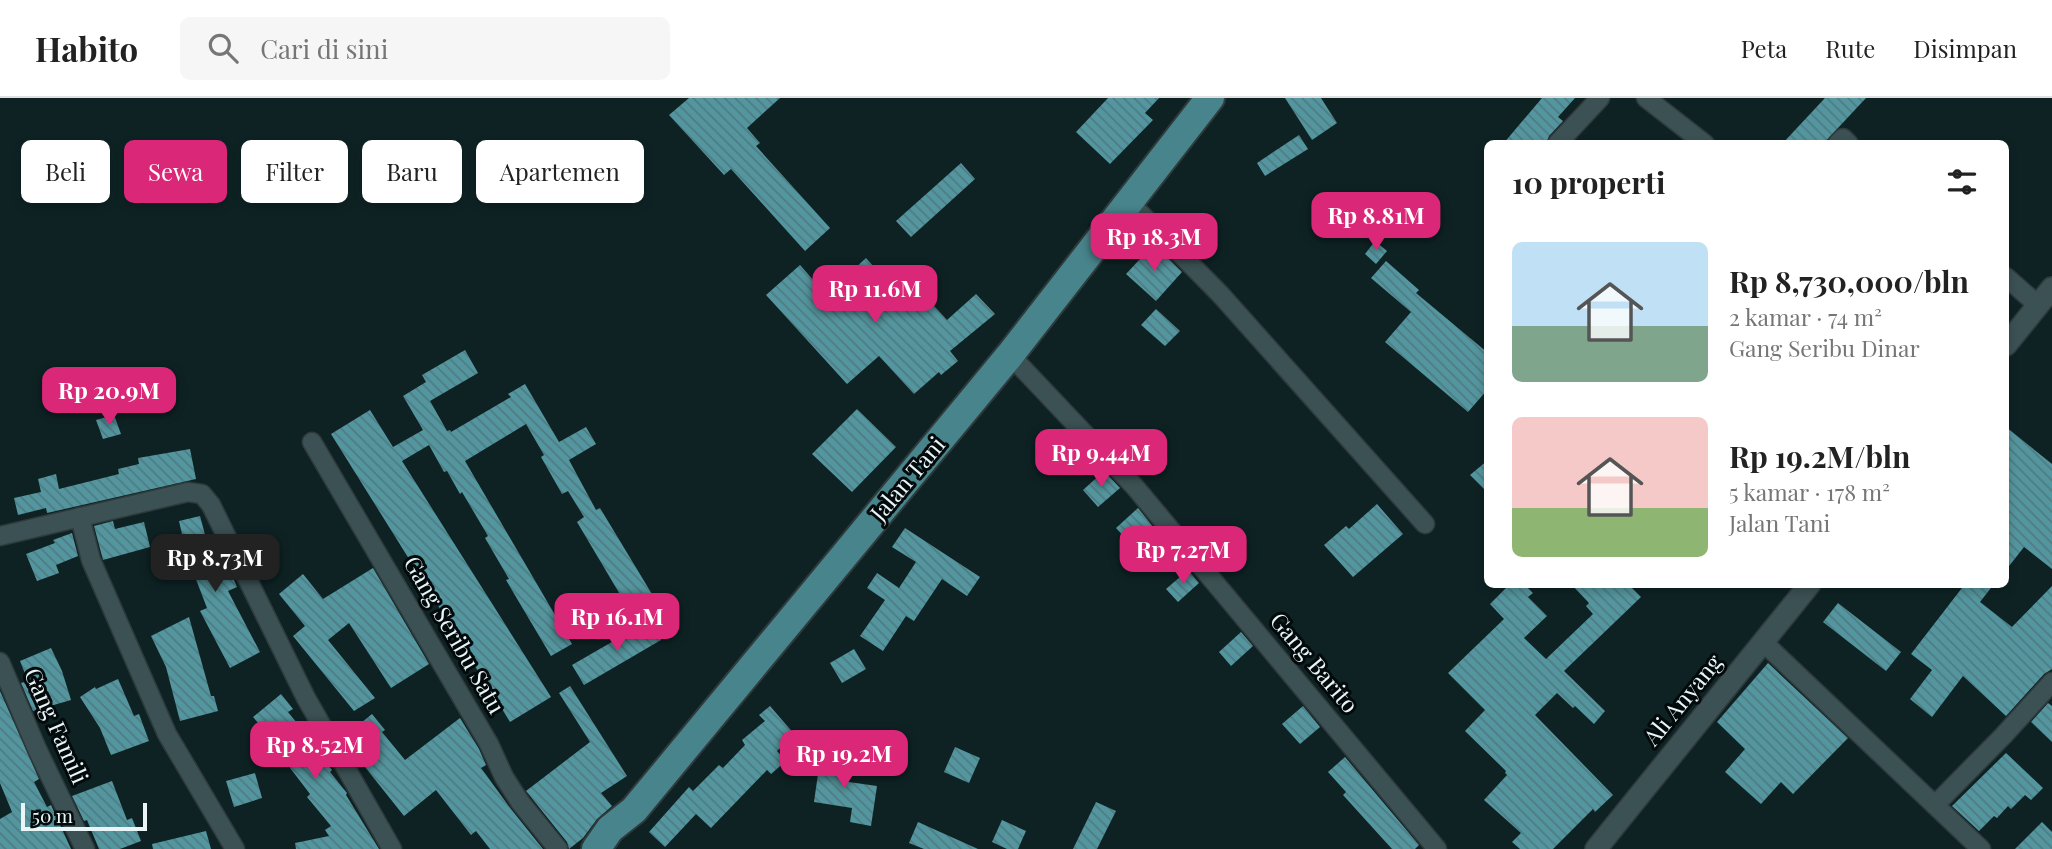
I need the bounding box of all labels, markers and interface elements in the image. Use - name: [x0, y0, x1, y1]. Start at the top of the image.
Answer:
- search box: [180, 17, 670, 80]
- text: Habito: [35, 26, 138, 70]
- icon: search: [204, 29, 242, 67]
- text: Cari di sini: [260, 31, 388, 66]
- text: Peta: [1741, 32, 1787, 64]
- text: Rute: [1825, 32, 1875, 64]
- text: Disimpan: [1913, 32, 2017, 64]
- chip: Beli: [21, 140, 110, 203]
- chip: Sewa: [124, 140, 227, 203]
- chip: Filter: [241, 140, 348, 203]
- chip: Baru: [362, 140, 462, 203]
- chip: Apartemen: [476, 140, 644, 203]
- text: 10 properti: [1512, 162, 1665, 202]
- icon: filters: [1943, 163, 1981, 201]
- pin: Rp 8.81M: [1304, 192, 1448, 252]
- text: Rp 8.81M: [1327, 199, 1425, 230]
- pin: Rp 18.3M: [1082, 214, 1226, 273]
- text: Rp 18.3M: [1107, 220, 1201, 251]
- text: Rp 8,730,000/bln: [1729, 261, 1969, 301]
- pin: Rp 11.6M: [803, 266, 947, 325]
- icon: home: [1568, 270, 1652, 354]
- text: Rp 11.6M: [828, 272, 922, 303]
- text: 2 kamar · 74 m²: [1729, 301, 1882, 332]
- text: Gang Seribu Dinar: [1729, 332, 1920, 363]
- pin: Rp 20.9M: [37, 368, 181, 427]
- text: Rp 20.9M: [58, 374, 160, 405]
- street label: Jalan Tani: [862, 429, 951, 528]
- pin: Rp 9.44M: [1029, 430, 1173, 489]
- text: Rp 9.44M: [1051, 436, 1151, 467]
- text: Rp 19.2M/bln: [1729, 436, 1911, 476]
- icon: home: [1568, 445, 1652, 529]
- text: 5 kamar · 178 m²: [1729, 476, 1890, 507]
- text: Jalan Tani: [1729, 507, 1830, 538]
- pin: Rp 7.27M: [1111, 526, 1255, 586]
- text: Rp 7.27M: [1136, 533, 1230, 564]
- pin: Rp 8.73M: [143, 534, 287, 594]
- text: Rp 8.73M: [167, 541, 263, 572]
- street label: Gang Seribu Satu: [398, 550, 513, 719]
- pin: Rp 16.1M: [545, 594, 689, 653]
- text: Rp 16.1M: [570, 600, 664, 631]
- street label: Gang Barito: [1264, 605, 1366, 719]
- street label: Ali Anyang: [1635, 647, 1728, 752]
- street label: Gang Famili: [18, 663, 97, 788]
- pin: Rp 8.52M: [243, 722, 387, 781]
- text: Rp 8.52M: [266, 728, 364, 759]
- pin: Rp 19.2M: [772, 730, 916, 790]
- text: Rp 19.2M: [796, 737, 892, 768]
- scale bar: [21, 800, 147, 832]
- text: 50 m: [32, 802, 73, 828]

